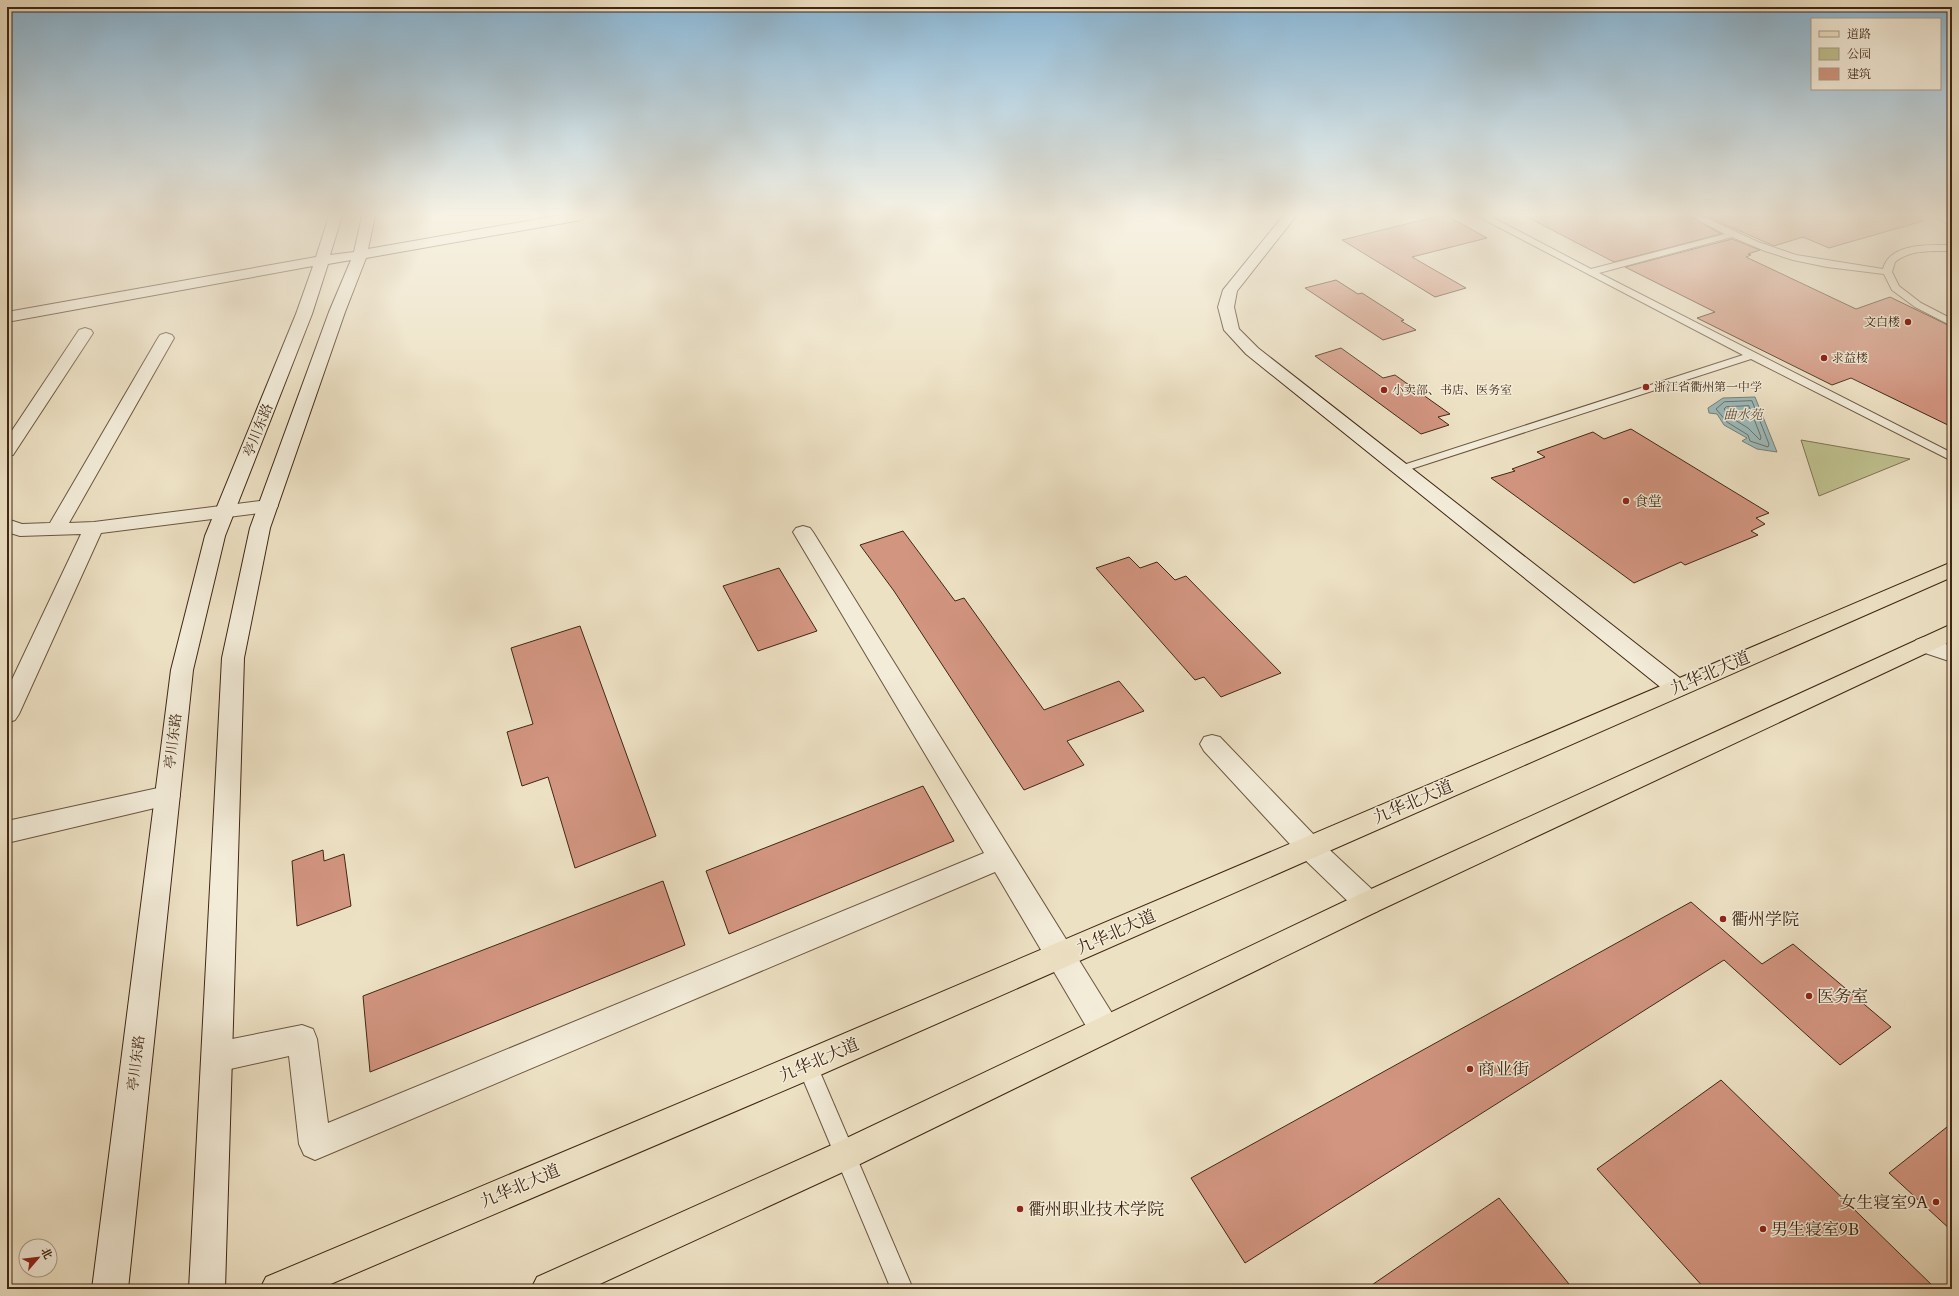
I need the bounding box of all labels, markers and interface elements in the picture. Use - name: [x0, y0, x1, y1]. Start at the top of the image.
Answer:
- legend: [1811, 18, 1941, 90]
- text: 道路: [1847, 26, 1871, 42]
- text: 公园: [1847, 46, 1871, 62]
- text: 建筑: [1847, 66, 1871, 82]
- place label: 文白楼: [1864, 314, 1900, 330]
- marker: 文白楼: [1903, 317, 1913, 327]
- place label: 求益楼: [1832, 350, 1868, 366]
- marker: 求益楼: [1819, 353, 1829, 363]
- place label: 浙江省衢州第一中学: [1654, 379, 1762, 395]
- place label: 小卖部、书店、医务室: [1392, 382, 1512, 398]
- marker: 浙江省衢州第一中学: [1641, 382, 1651, 392]
- marker: 小卖部、书店、医务室: [1379, 385, 1389, 395]
- street label: 亭川东路: [239, 400, 277, 460]
- water label: 曲水苑: [1723, 406, 1764, 424]
- place label: 食堂: [1634, 492, 1662, 511]
- marker: 食堂: [1621, 496, 1631, 506]
- street label: 九华北大道: [1666, 646, 1754, 700]
- street label: 亭川东路: [160, 712, 186, 770]
- street label: 九华北大道: [1369, 775, 1457, 829]
- street label: 九华北大道: [1072, 904, 1160, 960]
- place label: 衢州学院: [1731, 908, 1799, 931]
- marker: 衢州学院: [1718, 914, 1728, 924]
- place label: 医务室: [1817, 985, 1868, 1008]
- marker: 医务室: [1804, 991, 1814, 1001]
- street label: 九华北大道: [775, 1033, 863, 1087]
- street label: 亭川东路: [123, 1034, 149, 1092]
- place label: 商业街: [1478, 1058, 1529, 1081]
- marker: 商业街: [1465, 1064, 1475, 1074]
- street label: 九华北大道: [476, 1159, 564, 1213]
- place label: 女生寝室9A: [1839, 1191, 1929, 1214]
- marker: 女生寝室9A: [1931, 1197, 1941, 1207]
- place label: 衢州职业技术学院: [1028, 1198, 1164, 1221]
- marker: 衢州职业技术学院: [1015, 1204, 1025, 1214]
- place label: 男生寝室9B: [1771, 1218, 1859, 1241]
- marker: 男生寝室9B: [1758, 1224, 1768, 1234]
- north arrow: [18, 1238, 58, 1278]
- text: 北: [37, 1245, 56, 1262]

